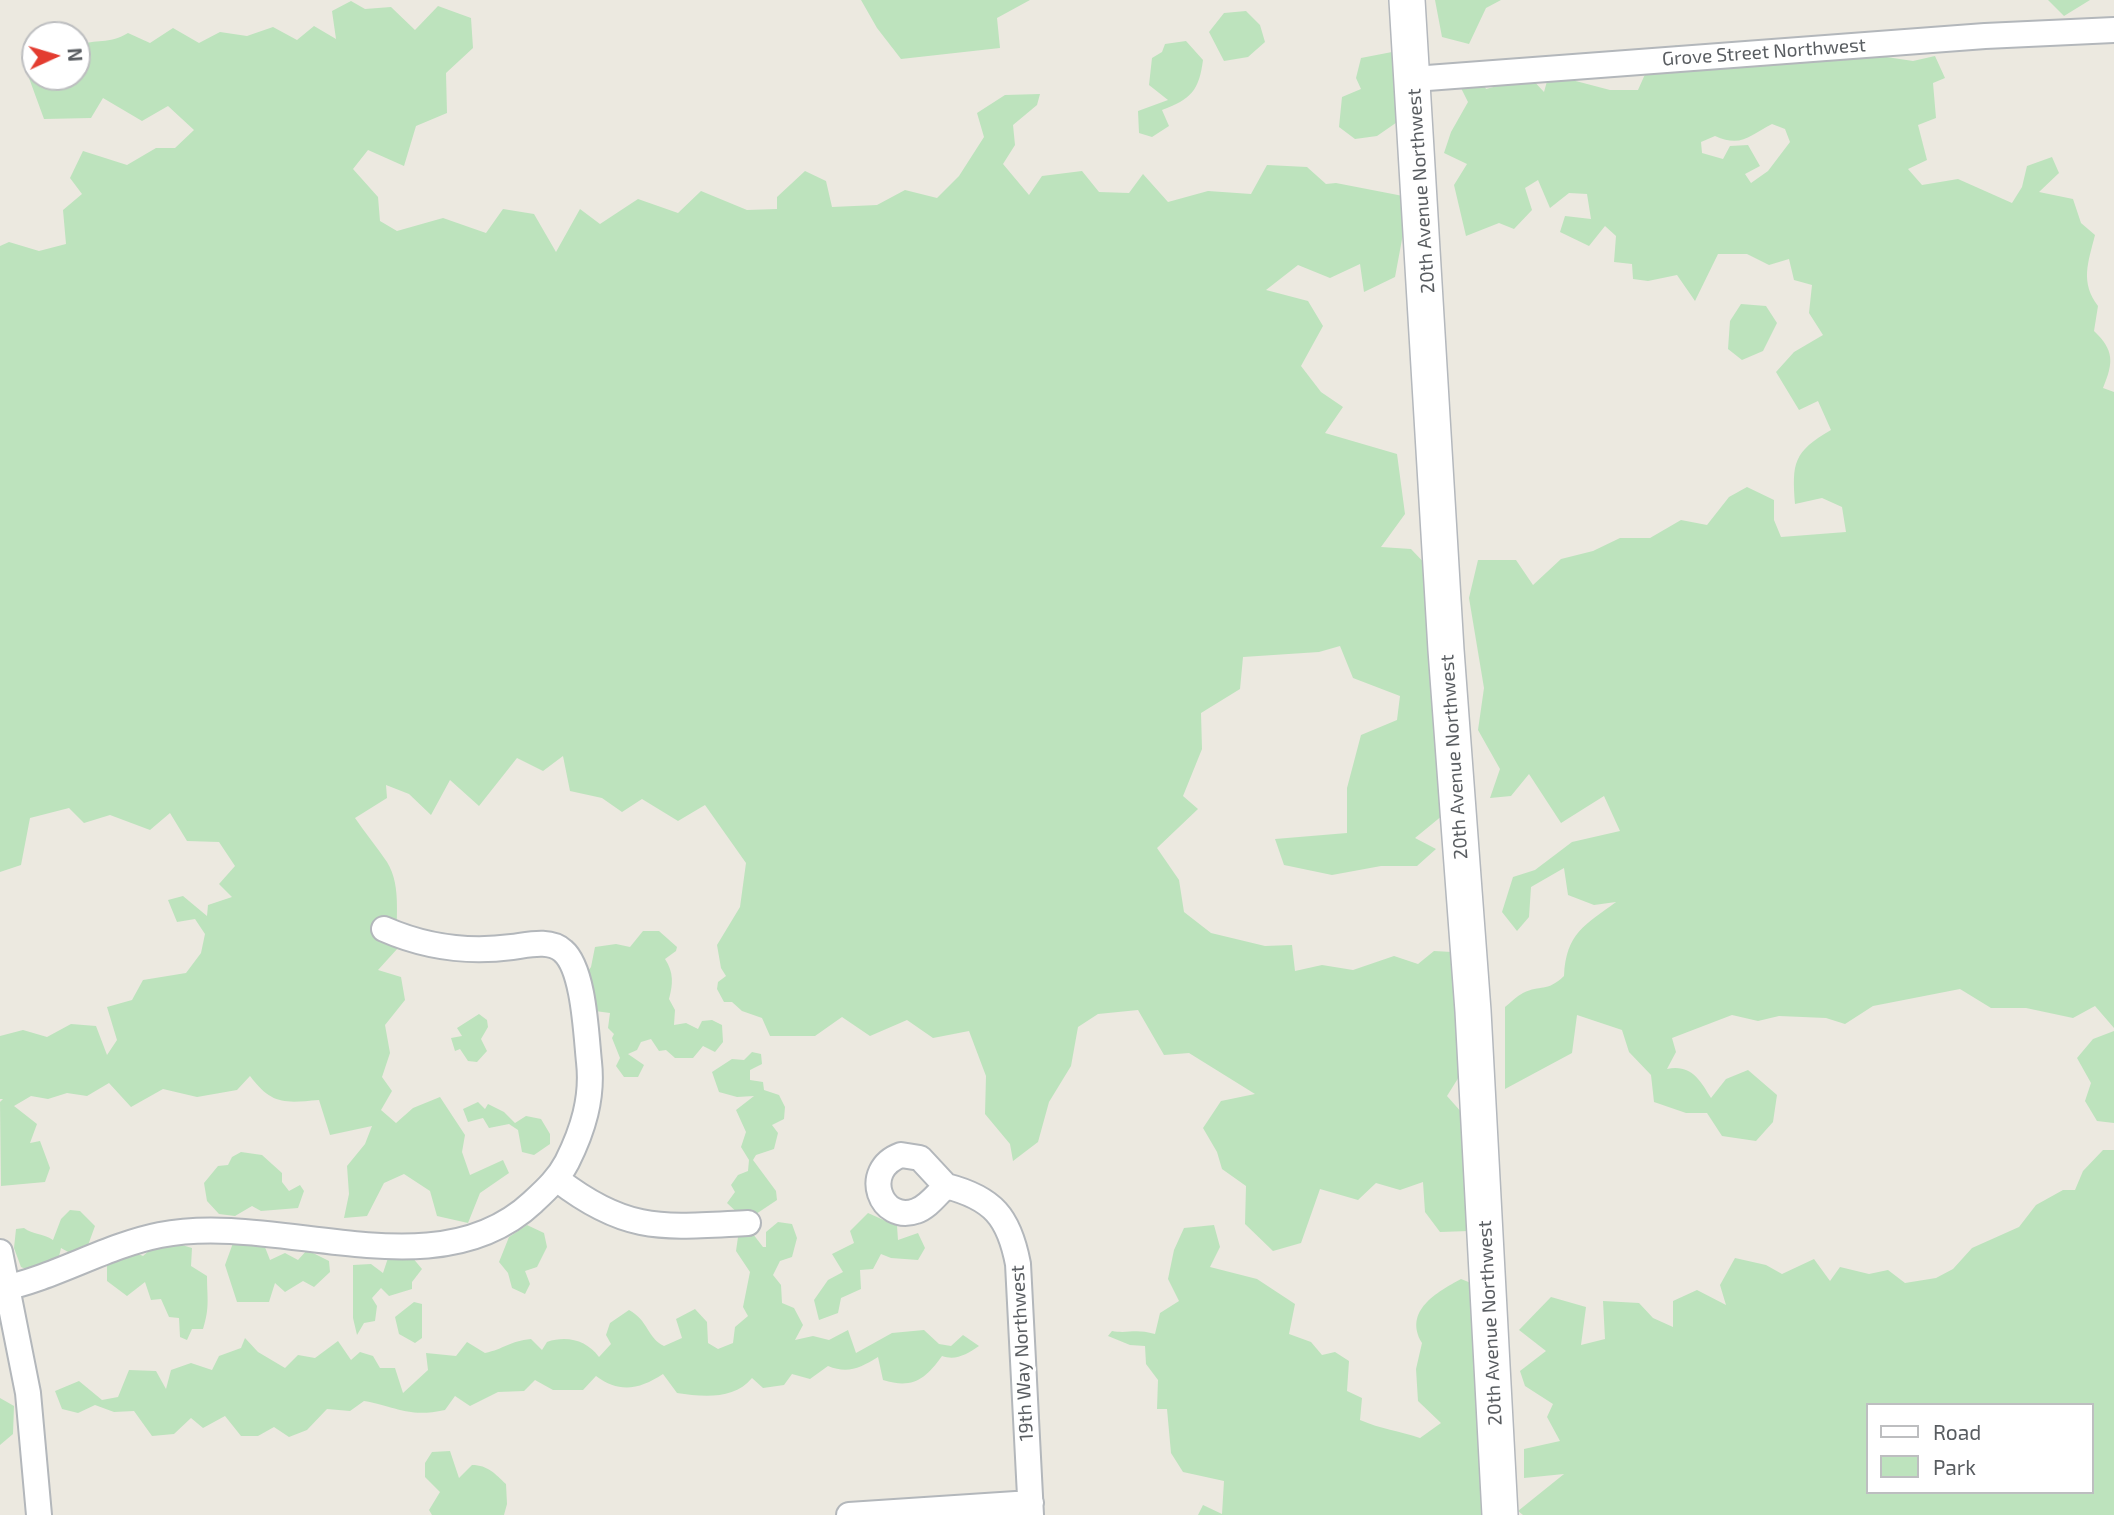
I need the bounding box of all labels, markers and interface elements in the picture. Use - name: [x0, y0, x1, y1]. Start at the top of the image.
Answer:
- north arrow: [21, 21, 91, 91]
- street label: Grove Street Northwest: [1661, 34, 1867, 70]
- text: N: [64, 47, 87, 62]
- street label: 20th Avenue Northwest: [1402, 88, 1440, 294]
- street label: 20th Avenue Northwest: [1435, 654, 1473, 860]
- street label: 20th Avenue Northwest: [1473, 1220, 1507, 1426]
- street label: 19th Way Northwest: [1006, 1264, 1038, 1442]
- legend: [1866, 1403, 2093, 1494]
- text: Road: [1933, 1419, 1981, 1444]
- text: Park: [1933, 1454, 1976, 1479]

